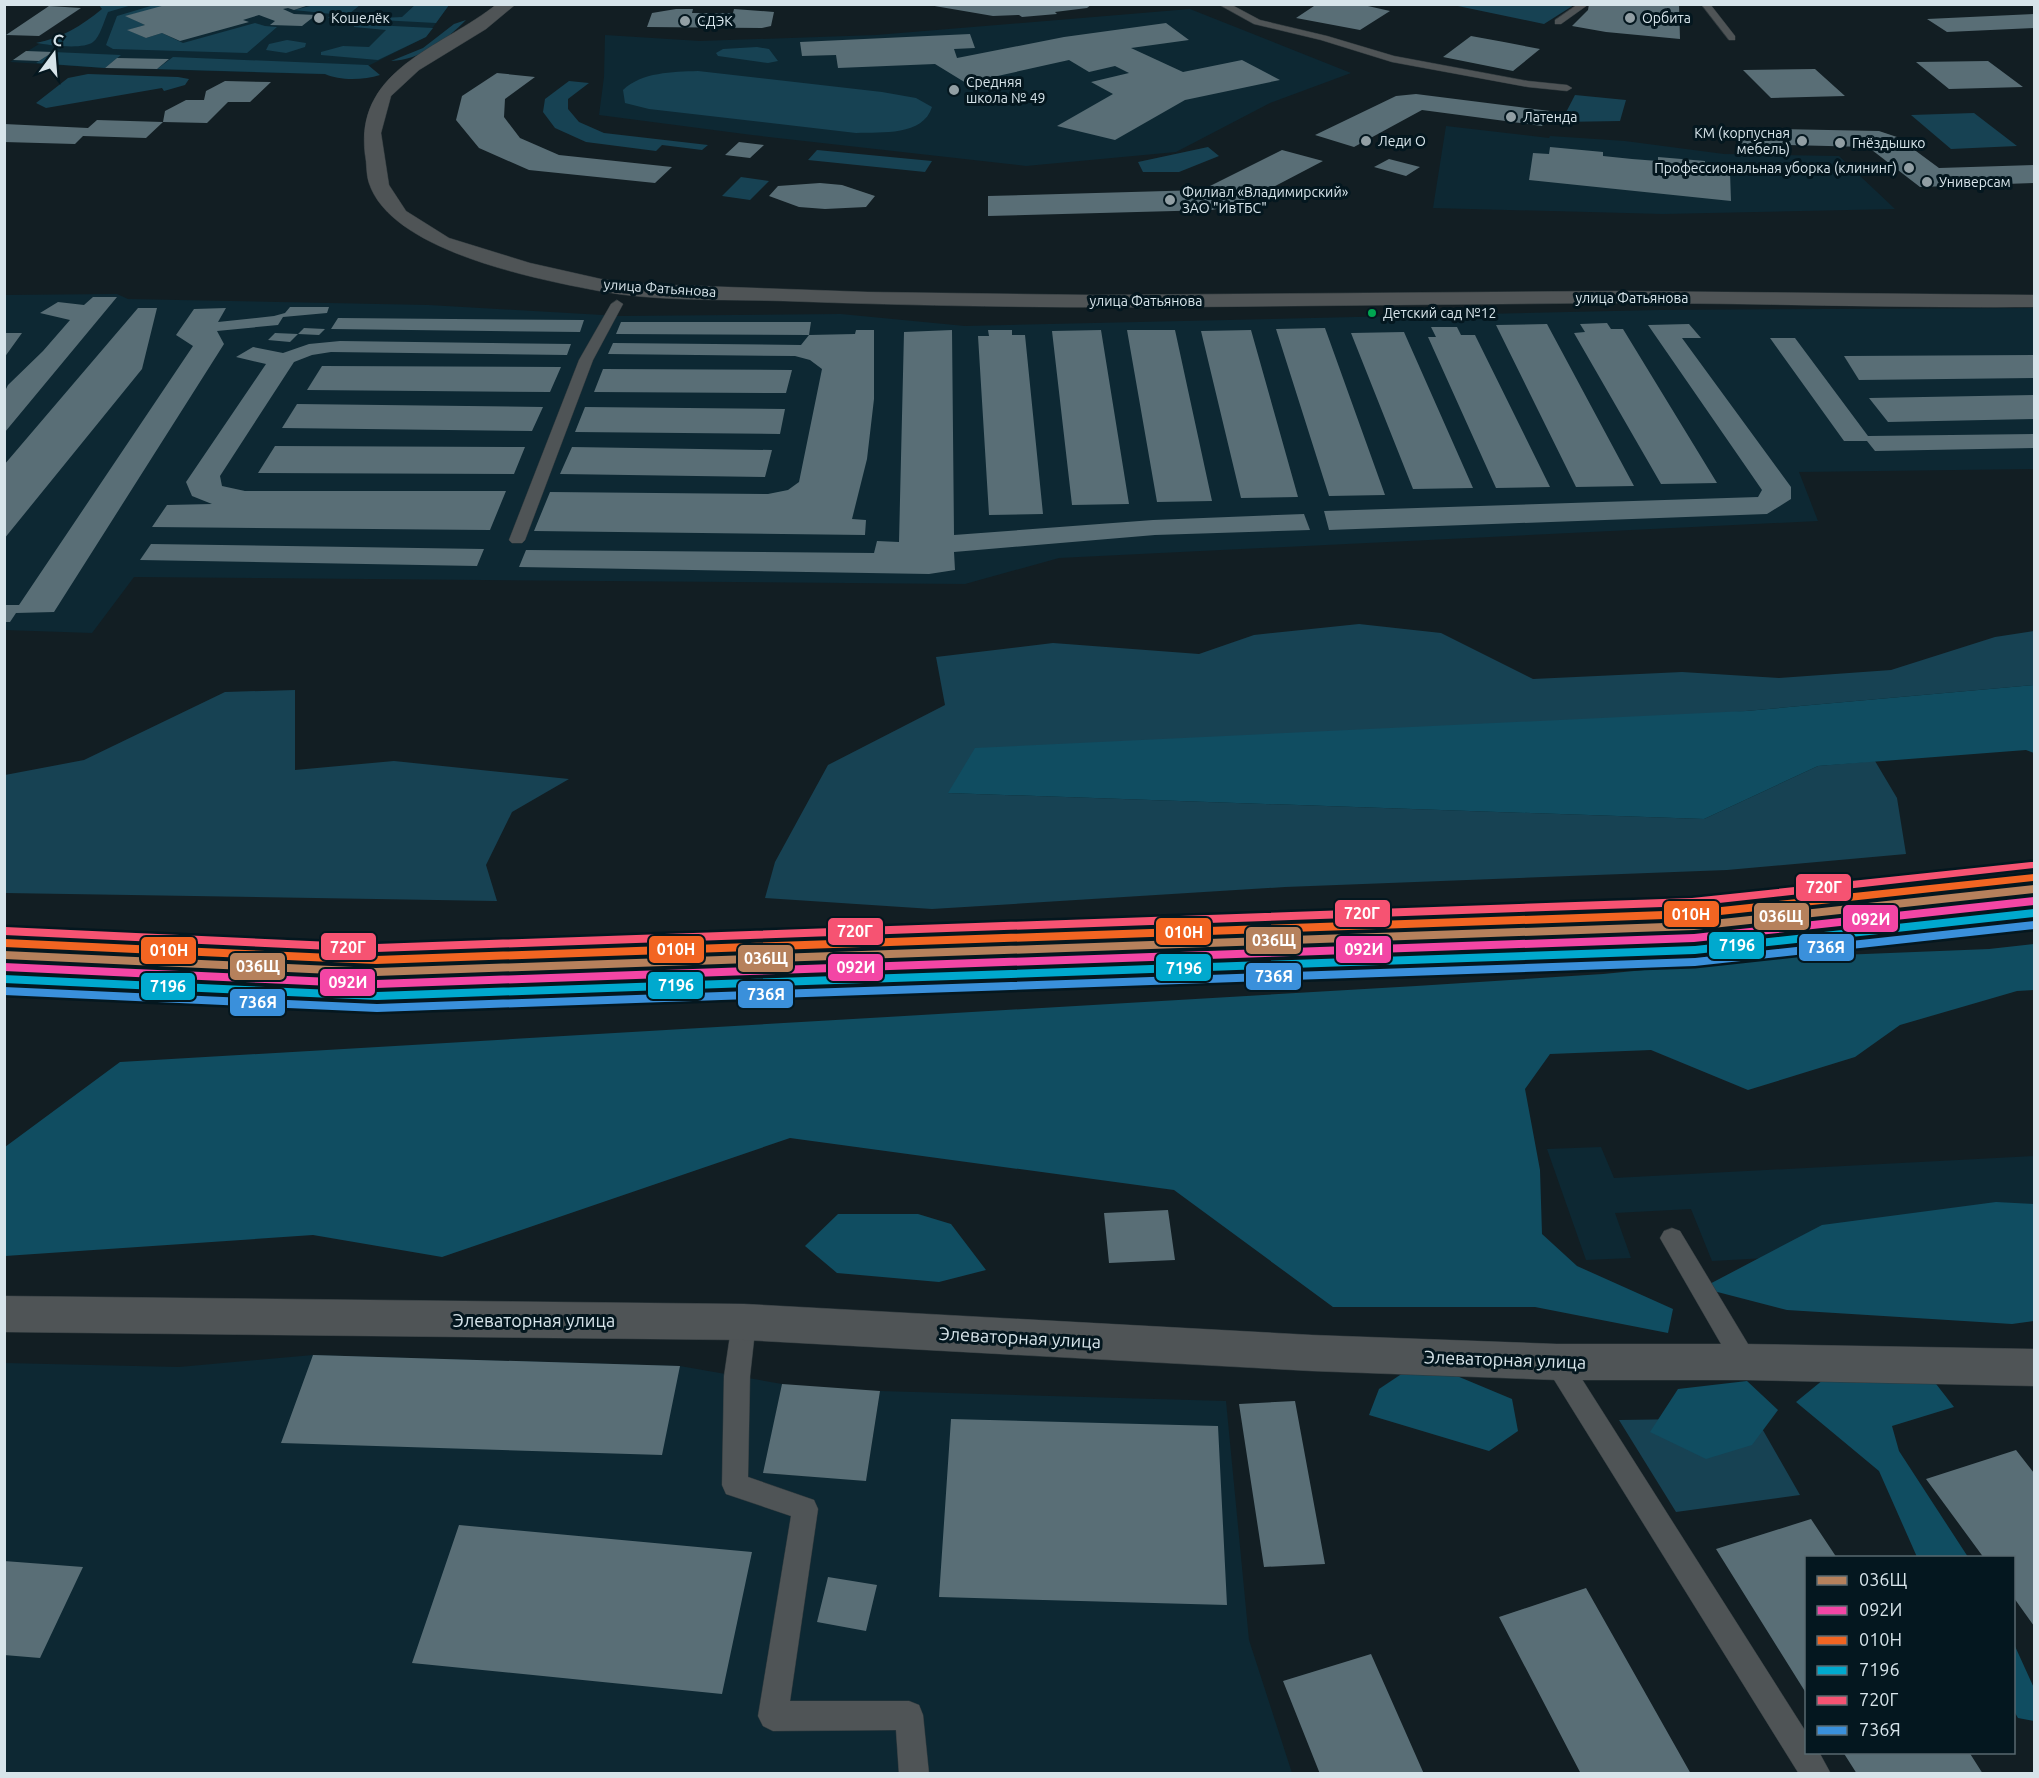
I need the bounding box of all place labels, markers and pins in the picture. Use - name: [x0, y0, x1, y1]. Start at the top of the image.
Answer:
- place label: Кошелёк: [331, 10, 390, 26]
- place label: Орбита: [1642, 10, 1691, 26]
- marker: Кошелёк: [312, 11, 326, 25]
- marker: Орбита: [1623, 11, 1637, 25]
- place label: СДЭК: [697, 13, 733, 29]
- marker: СДЭК: [678, 14, 692, 28]
- place label: Средняя школа № 49: [966, 74, 1045, 106]
- marker: Средняя школа № 49: [947, 83, 961, 97]
- place label: Латенда: [1523, 109, 1577, 125]
- marker: Латенда: [1504, 110, 1518, 124]
- place label: КМ (корпусная мебель): [1694, 125, 1790, 157]
- place label: Леди О: [1378, 133, 1426, 149]
- marker: Леди О: [1359, 134, 1373, 148]
- marker: КМ (корпусная мебель): [1795, 134, 1809, 148]
- place label: Гнёздышко: [1852, 135, 1926, 151]
- marker: Гнёздышко: [1833, 136, 1847, 150]
- place label: Профессиональная уборка (клининг): [1654, 160, 1897, 176]
- marker: Профессиональная уборка (клининг): [1902, 161, 1916, 175]
- place label: Универсам: [1939, 174, 2011, 190]
- marker: Универсам: [1920, 175, 1934, 189]
- place label: Филиал «Владимирский» ЗАО "ИвТБС": [1182, 184, 1349, 216]
- marker: Филиал «Владимирский» ЗАО "ИвТБС": [1163, 193, 1177, 207]
- place label: Детский сад №12: [1383, 305, 1497, 321]
- marker: Детский сад №12: [1366, 307, 1378, 319]

